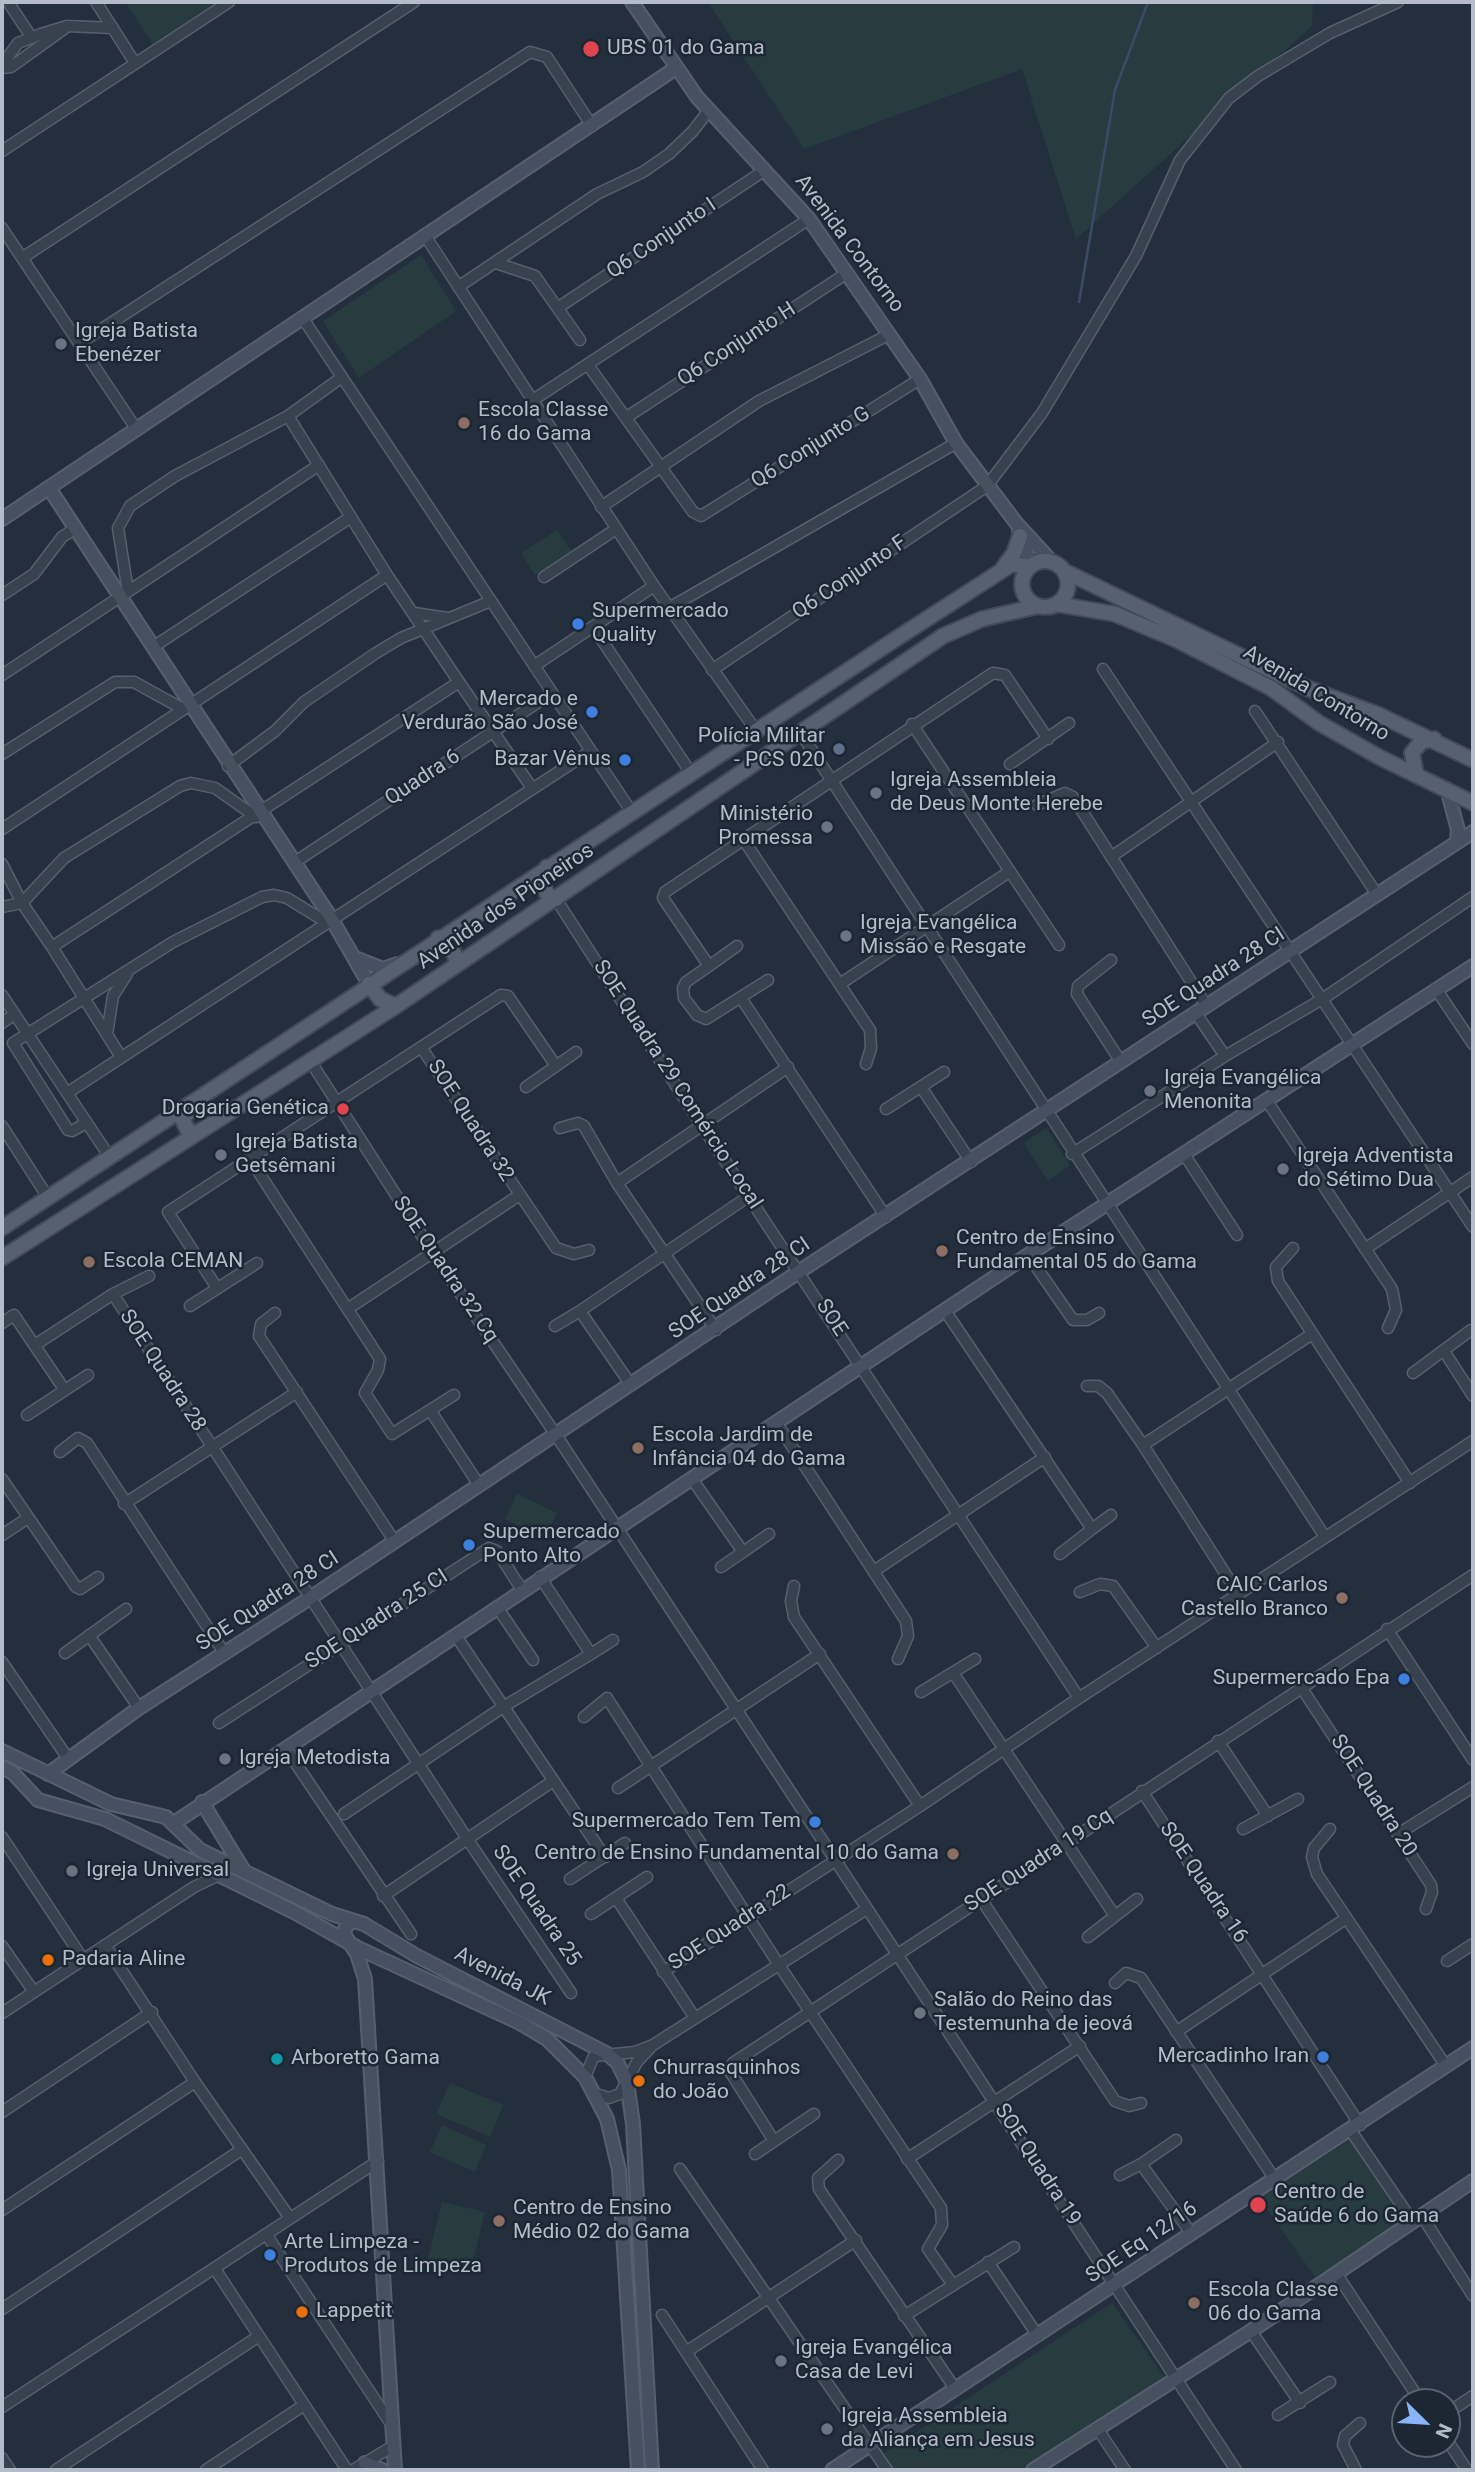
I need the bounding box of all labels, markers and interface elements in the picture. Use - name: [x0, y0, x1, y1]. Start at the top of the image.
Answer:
- place label: UBS 01 do Gama: [607, 36, 765, 62]
- marker: UBS 01 do Gama: [581, 39, 601, 59]
- street label: Avenida Contorno: [789, 170, 909, 318]
- street label: Q6 Conjunto I: [603, 193, 721, 285]
- street label: Q6 Conjunto H: [673, 297, 801, 393]
- place label: Igreja Batista Ebenézer: [75, 319, 198, 369]
- marker: Igreja Batista Ebenézer: [53, 336, 69, 352]
- place label: Escola Classe 16 do Gama: [478, 398, 608, 448]
- street label: Q6 Conjunto G: [747, 402, 875, 494]
- marker: Escola Classe 16 do Gama: [456, 415, 472, 431]
- street label: Q6 Conjunto F: [788, 531, 912, 625]
- place label: Supermercado Quality: [592, 599, 729, 649]
- marker: Supermercado Quality: [570, 616, 586, 632]
- street label: Avenida Contorno: [1238, 640, 1394, 748]
- place label: Mercado e Verdurão São José: [402, 687, 578, 737]
- marker: Mercado e Verdurão São José: [584, 704, 600, 720]
- place label: Polícia Militar - PCS 020: [698, 724, 825, 774]
- marker: Polícia Militar - PCS 020: [831, 741, 847, 757]
- street label: Quadra 6: [381, 744, 465, 812]
- place label: Bazar Vênus: [494, 747, 611, 773]
- marker: Bazar Vênus: [617, 752, 633, 768]
- place label: Igreja Assembleia de Deus Monte Herebe: [890, 768, 1103, 818]
- marker: Igreja Assembleia de Deus Monte Herebe: [868, 785, 884, 801]
- place label: Ministério Promessa: [718, 802, 813, 852]
- marker: Ministério Promessa: [819, 819, 835, 835]
- street label: Avenida dos Pioneiros: [413, 839, 599, 975]
- place label: Igreja Evangélica Missão e Resgate: [860, 911, 1026, 961]
- street label: SOE Quadra 28 CI: [1138, 923, 1290, 1033]
- marker: Igreja Evangélica Missão e Resgate: [838, 928, 854, 944]
- street label: SOE Quadra 29 Comércio Local: [587, 956, 767, 1214]
- street label: SOE Quadra 32: [421, 1055, 519, 1187]
- place label: Igreja Evangélica Menonita: [1164, 1066, 1321, 1116]
- marker: Igreja Evangélica Menonita: [1142, 1083, 1158, 1099]
- place label: Drogaria Genética: [162, 1096, 329, 1122]
- marker: Drogaria Genética: [335, 1101, 351, 1117]
- place label: Igreja Batista Getsêmani: [235, 1130, 358, 1180]
- place label: Igreja Adventista do Sétimo Dua: [1297, 1144, 1454, 1194]
- marker: Igreja Batista Getsêmani: [213, 1147, 229, 1163]
- marker: Igreja Adventista do Sétimo Dua: [1275, 1161, 1291, 1177]
- street label: SOE Quadra 32 Cq: [387, 1192, 503, 1348]
- place label: Centro de Ensino Fundamental 05 do Gama: [956, 1226, 1197, 1276]
- street label: SOE Quadra 28 CI: [665, 1232, 815, 1346]
- marker: Centro de Ensino Fundamental 05 do Gama: [934, 1243, 950, 1259]
- place label: Escola CEMAN: [103, 1249, 243, 1275]
- marker: Escola CEMAN: [81, 1254, 97, 1270]
- street label: SOE: [810, 1295, 852, 1341]
- street label: SOE Quadra 28: [113, 1305, 211, 1437]
- place label: Escola Jardim de Infância 04 do Gama: [652, 1423, 846, 1473]
- marker: Escola Jardim de Infância 04 do Gama: [630, 1440, 646, 1456]
- place label: Supermercado Ponto Alto: [483, 1520, 620, 1570]
- marker: Supermercado Ponto Alto: [461, 1537, 477, 1553]
- street label: SOE Quadra 28 CI: [192, 1547, 344, 1657]
- street label: SOE Quadra 25 CI: [301, 1565, 453, 1675]
- place label: CAIC Carlos Castello Branco: [1181, 1573, 1328, 1623]
- marker: CAIC Carlos Castello Branco: [1334, 1590, 1350, 1606]
- place label: Supermercado Epa: [1213, 1666, 1390, 1692]
- marker: Supermercado Epa: [1396, 1671, 1412, 1687]
- street label: SOE Quadra 20: [1324, 1730, 1422, 1862]
- place label: Igreja Metodista: [239, 1746, 390, 1772]
- marker: Igreja Metodista: [217, 1751, 233, 1767]
- street label: SOE Quadra 19 Cq: [960, 1804, 1118, 1918]
- place label: Supermercado Tem Tem: [572, 1809, 801, 1835]
- marker: Supermercado Tem Tem: [807, 1814, 823, 1830]
- street label: SOE Quadra 16: [1153, 1818, 1253, 1948]
- street label: SOE Quadra 25: [486, 1841, 586, 1971]
- place label: Centro de Ensino Fundamental 10 do Gama: [534, 1841, 939, 1867]
- marker: Centro de Ensino Fundamental 10 do Gama: [945, 1846, 961, 1862]
- place label: Igreja Universal: [86, 1858, 229, 1884]
- marker: Igreja Universal: [64, 1863, 80, 1879]
- street label: SOE Quadra 22: [664, 1879, 796, 1977]
- street label: Avenida JK: [450, 1942, 554, 2012]
- place label: Padaria Aline: [62, 1947, 185, 1973]
- marker: Padaria Aline: [40, 1952, 56, 1968]
- place label: Salão do Reino das Testemunha de jeová: [934, 1988, 1133, 2038]
- marker: Salão do Reino das Testemunha de jeová: [912, 2005, 928, 2021]
- place label: Mercadinho Iran: [1157, 2044, 1309, 2070]
- place label: Arboretto Gama: [291, 2046, 440, 2072]
- marker: Mercadinho Iran: [1315, 2049, 1331, 2065]
- marker: Arboretto Gama: [269, 2051, 285, 2067]
- place label: Churrasquinhos do João: [653, 2056, 800, 2106]
- marker: Churrasquinhos do João: [631, 2073, 647, 2089]
- street label: SOE Quadra 19: [988, 2099, 1086, 2231]
- place label: Centro de Saúde 6 do Gama: [1274, 2180, 1439, 2230]
- marker: Centro de Saúde 6 do Gama: [1248, 2195, 1268, 2215]
- place label: Centro de Ensino Médio 02 do Gama: [513, 2196, 690, 2246]
- street label: SOE Eq 12/16: [1082, 2197, 1202, 2289]
- marker: Centro de Ensino Médio 02 do Gama: [491, 2213, 507, 2229]
- place label: Arte Limpeza - Produtos de Limpeza: [284, 2230, 482, 2280]
- marker: Arte Limpeza - Produtos de Limpeza: [262, 2247, 278, 2263]
- place label: Escola Classe 06 do Gama: [1208, 2278, 1338, 2328]
- marker: Escola Classe 06 do Gama: [1186, 2295, 1202, 2311]
- place label: Lappetit: [316, 2299, 392, 2325]
- marker: Lappetit: [294, 2304, 310, 2320]
- place label: Igreja Evangélica Casa de Levi: [795, 2336, 952, 2386]
- marker: Igreja Evangélica Casa de Levi: [773, 2353, 789, 2369]
- north arrow: [1391, 2388, 1461, 2458]
- place label: Igreja Assembleia da Aliança em Jesus: [841, 2404, 1035, 2454]
- text: N: [1431, 2420, 1457, 2442]
- marker: Igreja Assembleia da Aliança em Jesus: [819, 2421, 835, 2437]

